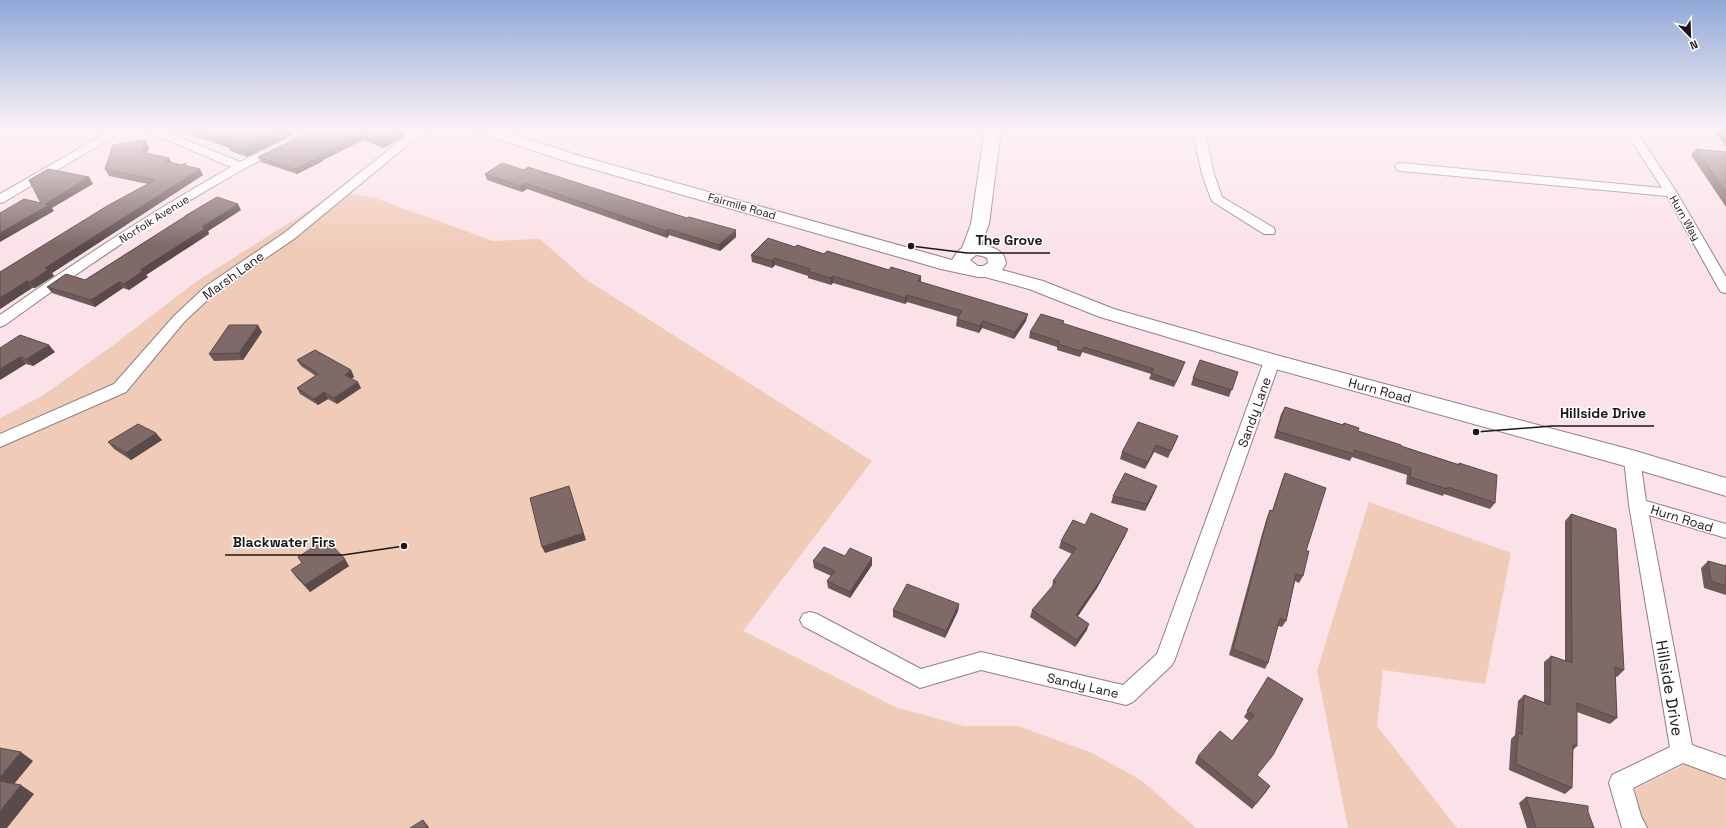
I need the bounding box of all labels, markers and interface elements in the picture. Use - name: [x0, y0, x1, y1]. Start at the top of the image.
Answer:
- north arrow: [1670, 16, 1710, 56]
- text: N: [1688, 37, 1700, 53]
- street label: Fairmile Road: [706, 190, 778, 222]
- street label: Norfolk Avenue: [116, 192, 192, 246]
- street label: Hurn Way: [1666, 193, 1704, 243]
- callout: The Grove: [967, 227, 1050, 253]
- text: The Grove: [976, 231, 1042, 249]
- street label: Marsh Lane: [199, 247, 267, 303]
- street label: Hurn Road: [1346, 374, 1413, 407]
- street label: Sandy Lane: [1234, 375, 1275, 450]
- callout: Hillside Drive: [1552, 400, 1654, 426]
- text: Hillside Drive: [1560, 404, 1646, 422]
- street label: Hurn Road: [1648, 501, 1715, 536]
- callout: Blackwater Firs: [225, 529, 343, 555]
- text: Blackwater Firs: [233, 533, 335, 551]
- street label: Hillside Drive: [1651, 639, 1688, 738]
- street label: Sandy Lane: [1045, 669, 1121, 702]

